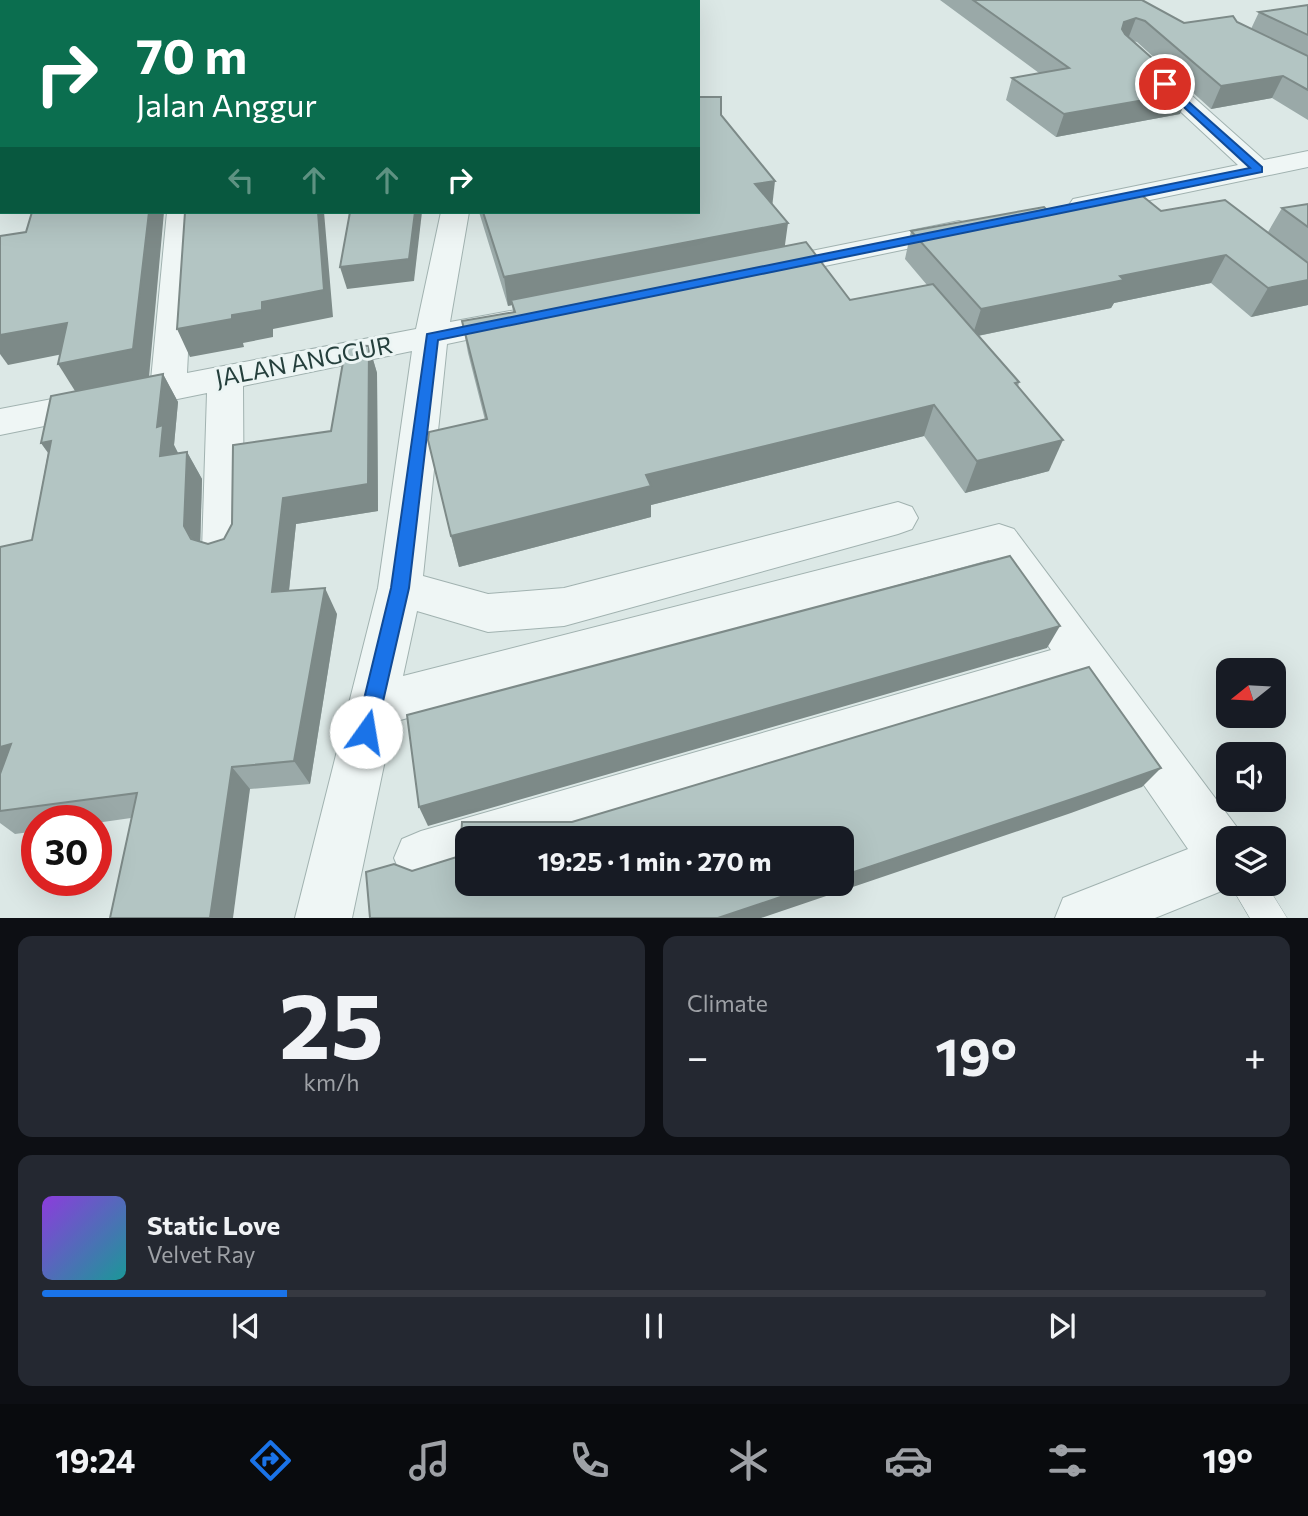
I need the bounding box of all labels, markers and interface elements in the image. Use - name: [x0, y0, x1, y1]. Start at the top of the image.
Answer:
- text: 70 m: [136, 24, 247, 84]
- icon: right: [21, 28, 112, 119]
- pin: [1135, 54, 1195, 114]
- icon: arrive: [1146, 65, 1184, 103]
- text: Jalan Anggur: [136, 84, 317, 124]
- icon: left: [222, 161, 260, 199]
- icon: ahead: [295, 161, 333, 199]
- icon: ahead: [368, 161, 406, 199]
- icon: right: [441, 161, 479, 199]
- street label: JALAN ANGGUR: [213, 329, 395, 392]
- north arrow: [1216, 658, 1286, 728]
- map controls: [1216, 658, 1286, 896]
- position arrow: [329, 695, 403, 769]
- button: sound: [1216, 742, 1286, 812]
- speed limit sign: 30: [21, 805, 112, 896]
- button: layers: [1216, 826, 1286, 896]
- text: 19:25 · 1 min · 270 m: [538, 845, 771, 876]
- text: 25: [279, 966, 384, 1078]
- text: Climate: [687, 989, 768, 1017]
- text: 19°: [935, 1023, 1017, 1087]
- text: −: [687, 1032, 709, 1079]
- text: +: [1244, 1032, 1266, 1079]
- text: km/h: [304, 1068, 359, 1096]
- text: Static Love: [147, 1209, 280, 1240]
- text: Velvet Ray: [147, 1240, 255, 1268]
- icon: previous: [227, 1307, 265, 1345]
- icon: pause: [635, 1307, 673, 1345]
- icon: next: [1043, 1307, 1081, 1345]
- icon: directions: [246, 1436, 295, 1485]
- icon: music: [405, 1436, 454, 1485]
- icon: phone: [565, 1436, 614, 1485]
- icon: climate: [724, 1436, 773, 1485]
- icon: car: [884, 1436, 933, 1485]
- icon: filters: [1043, 1436, 1092, 1485]
- text: 19:24: [55, 1440, 135, 1480]
- text: 19°: [1202, 1440, 1253, 1480]

